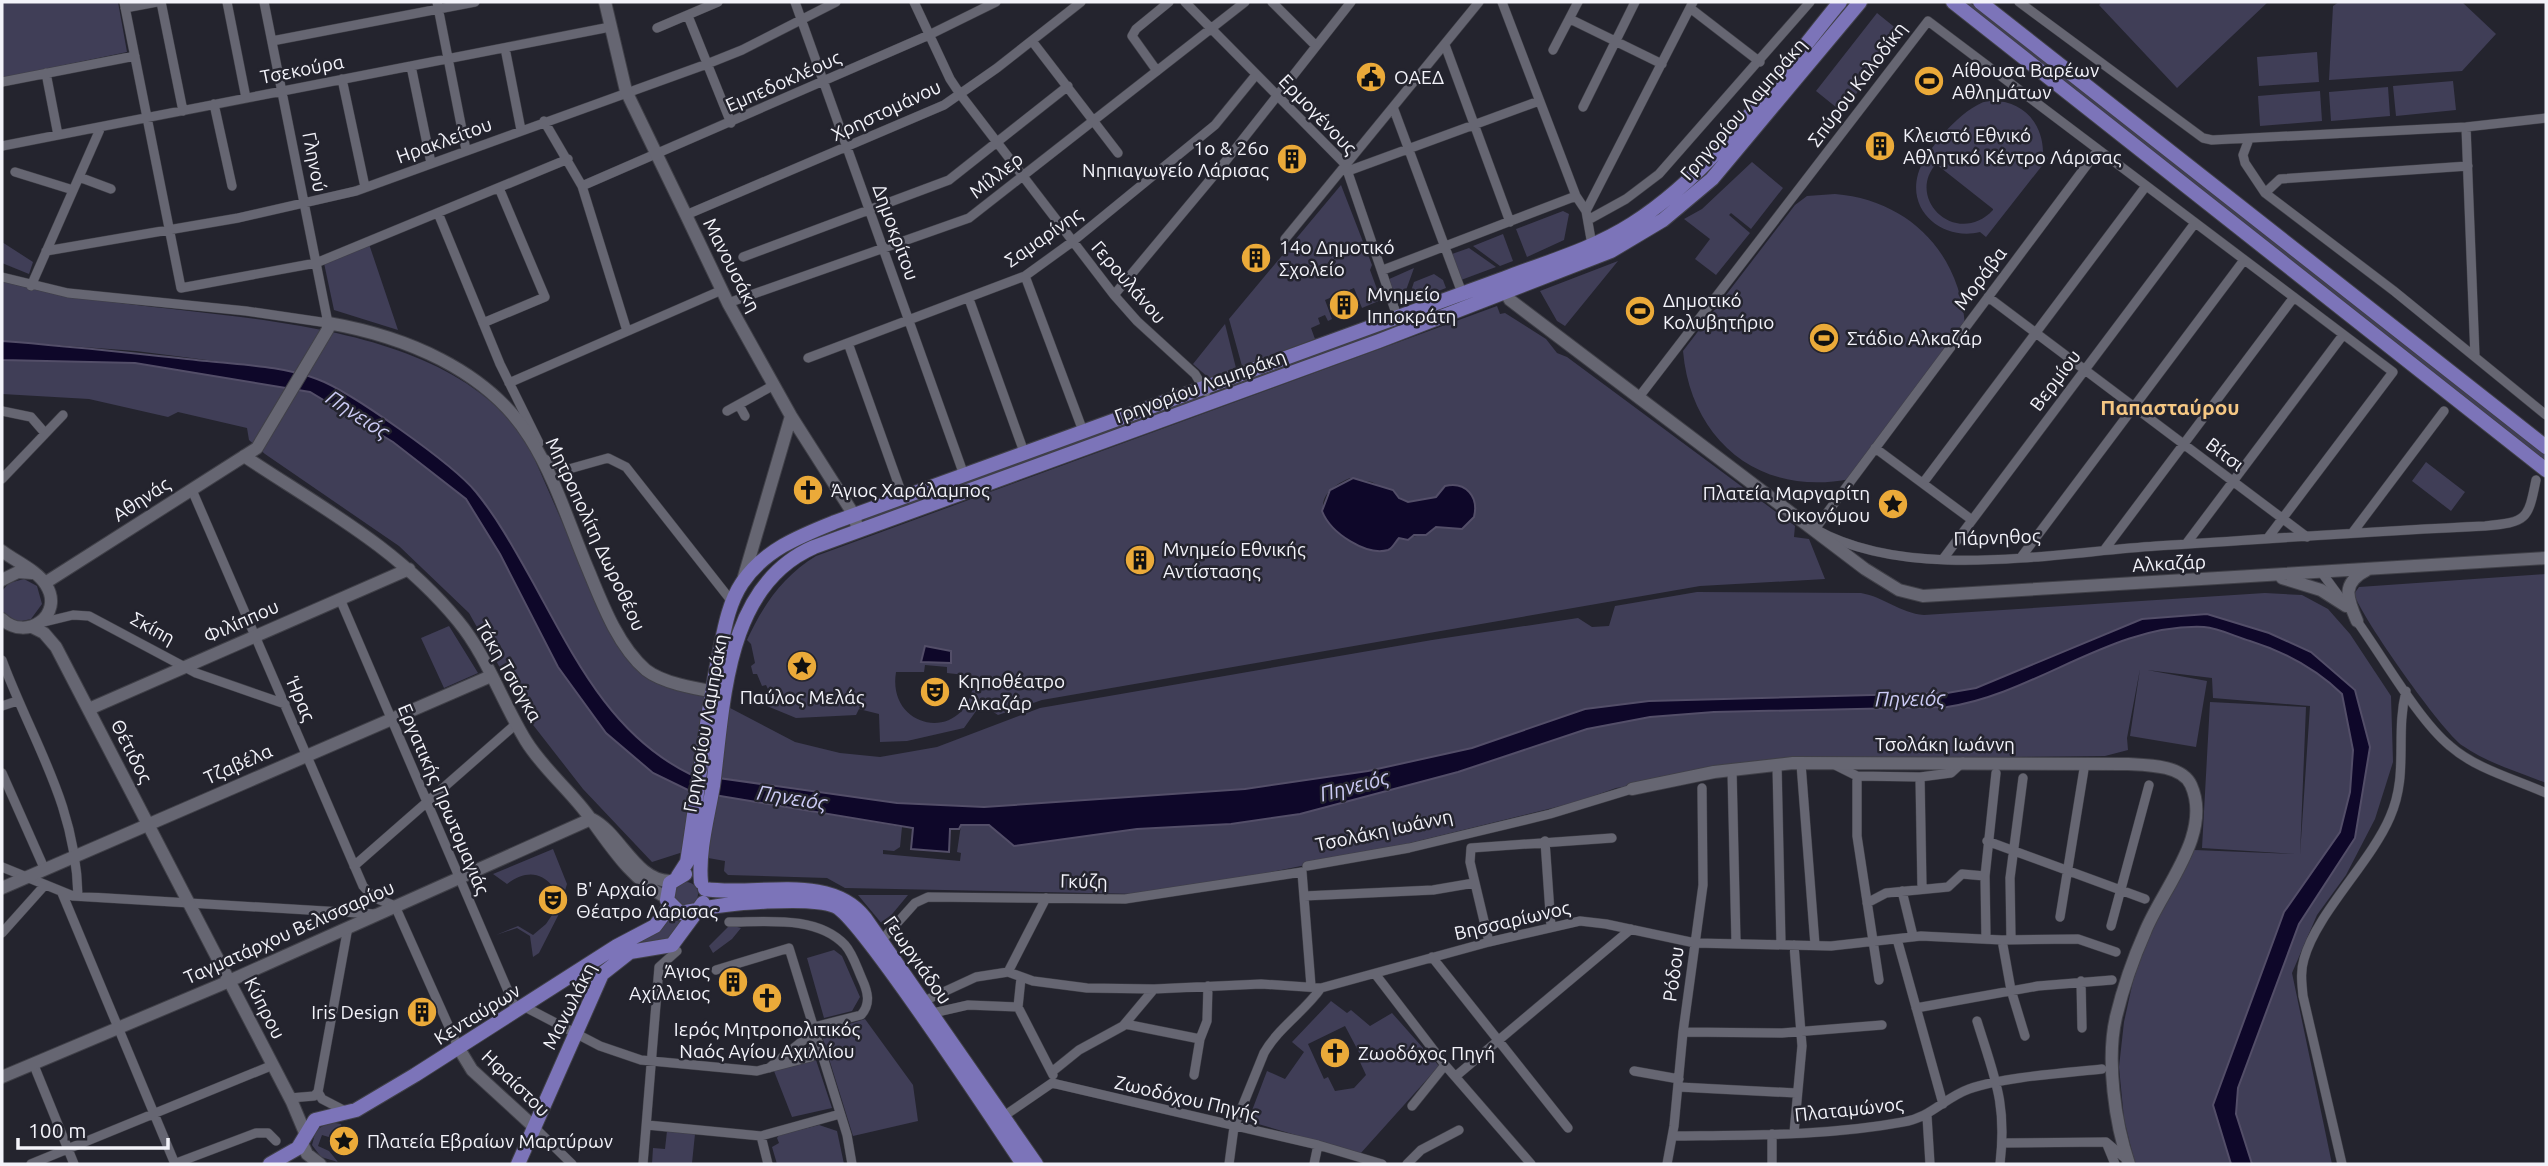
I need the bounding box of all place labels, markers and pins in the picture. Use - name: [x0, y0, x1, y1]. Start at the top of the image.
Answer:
- place label: Αίθουσα Βαρέων Αθλημάτων: [1952, 59, 2099, 103]
- public building icon: ΟΑΕΔ: [1354, 60, 1388, 94]
- sports icon: Αίθουσα Βαρέων Αθλημάτων: [1912, 64, 1946, 98]
- place label: ΟΑΕΔ: [1394, 66, 1444, 88]
- place label: Κλειστό Εθνικό Αθλητικό Κέντρο Λάρισας: [1903, 124, 2122, 168]
- building icon: Κλειστό Εθνικό Αθλητικό Κέντρο Λάρισας: [1863, 129, 1897, 163]
- place label: 1ο & 26ο Νηπιαγωγείο Λάρισας: [1082, 137, 1269, 181]
- building icon: 1ο & 26ο Νηπιαγωγείο Λάρισας: [1275, 142, 1309, 176]
- place label: 14ο Δημοτικό Σχολείο: [1279, 236, 1395, 280]
- building icon: 14ο Δημοτικό Σχολείο: [1239, 241, 1273, 275]
- place label: Μνημείο Ιπποκράτη: [1367, 283, 1456, 327]
- building icon: Μνημείο Ιπποκράτη: [1327, 288, 1361, 322]
- place label: Δημοτικό Κολυβητήριο: [1663, 289, 1774, 333]
- sports icon: Δημοτικό Κολυβητήριο: [1623, 294, 1657, 328]
- sports icon: Στάδιο Αλκαζάρ: [1807, 321, 1841, 355]
- place label: Στάδιο Αλκαζάρ: [1847, 327, 1982, 349]
- church icon: Άγιος Χαράλαμπος: [791, 473, 825, 507]
- place label: Άγιος Χαράλαμπος: [831, 479, 990, 501]
- place label: Πλατεία Μαργαρίτη Οικονόμου: [1703, 482, 1870, 526]
- place icon: Πλατεία Μαργαρίτη Οικονόμου: [1876, 487, 1910, 521]
- place label: Μνημείο Εθνικής Αντίστασης: [1163, 538, 1306, 582]
- building icon: Μνημείο Εθνικής Αντίστασης: [1123, 543, 1157, 577]
- place icon: Παύλος Μελάς: [785, 649, 819, 683]
- place label: Κηποθέατρο Αλκαζάρ: [958, 670, 1065, 714]
- theatre icon: Κηποθέατρο Αλκαζάρ: [918, 675, 952, 709]
- place label: Παύλος Μελάς: [740, 686, 865, 708]
- place label: Β' Αρχαίο Θέατρο Λάρισας: [576, 878, 718, 922]
- theatre icon: Β' Αρχαίο Θέατρο Λάρισας: [536, 883, 570, 917]
- place label: Άγιος Αχίλλειος: [629, 960, 710, 1004]
- building icon: Άγιος Αχίλλειος: [716, 965, 750, 999]
- church icon: Ιερός Μητροπολιτικός Ναός Αγίου Αχιλλίου: [750, 981, 784, 1015]
- building icon: Iris Design: [405, 995, 439, 1029]
- place label: Iris Design: [311, 1001, 399, 1023]
- place label: Ιερός Μητροπολιτικός Ναός Αγίου Αχιλλίου: [674, 1018, 861, 1062]
- church icon: Ζωοδόχος Πηγή: [1318, 1036, 1352, 1070]
- place label: Ζωοδόχος Πηγή: [1358, 1042, 1495, 1064]
- place icon: Πλατεία Εβραίων Μαρτύρων: [327, 1124, 361, 1158]
- place label: Πλατεία Εβραίων Μαρτύρων: [367, 1130, 613, 1152]

